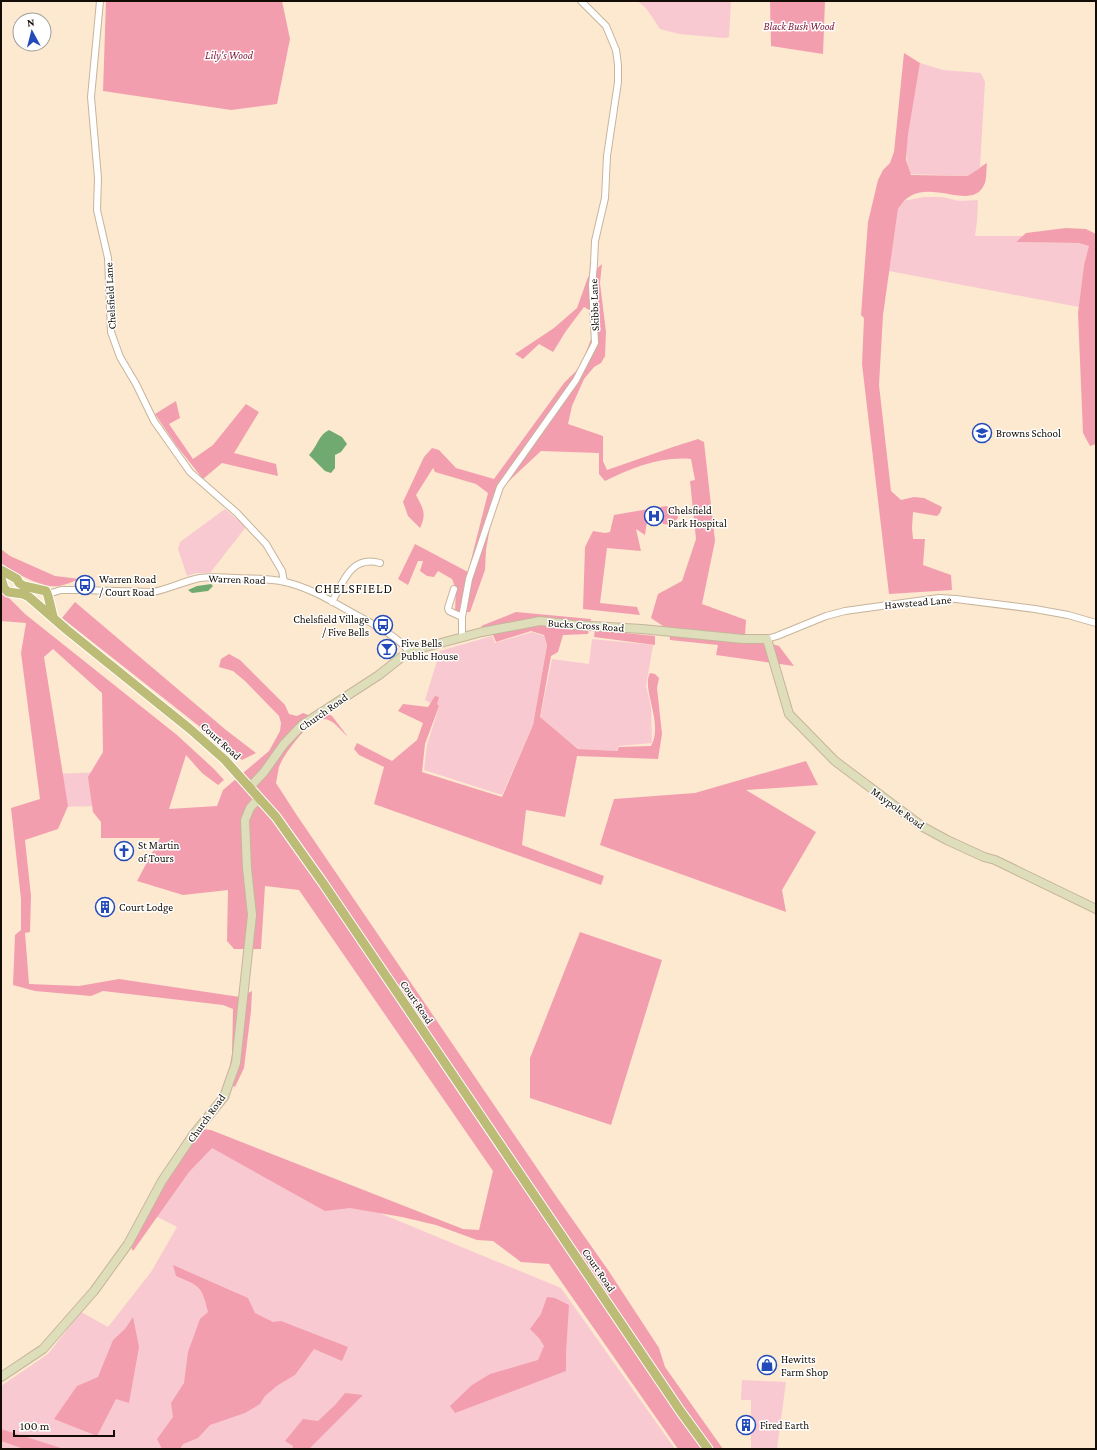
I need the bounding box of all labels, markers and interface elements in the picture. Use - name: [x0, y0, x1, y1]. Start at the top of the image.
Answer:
- north arrow: [12, 12, 52, 52]
- text: N: [26, 16, 36, 28]
- park label: Black Bush Wood: [763, 20, 835, 32]
- park label: Lily's Wood: [205, 49, 254, 62]
- street label: Chelsfield Lane: [102, 262, 118, 330]
- street label: Skibbs Lane: [587, 279, 601, 331]
- school or university icon: Browns School: [971, 422, 993, 444]
- place label: Browns School: [996, 427, 1061, 439]
- place label: Chelsfield Park Hospital: [668, 504, 727, 530]
- hospital icon: Chelsfield Park Hospital: [643, 505, 665, 527]
- street label: Warren Road: [208, 572, 266, 586]
- place label: Warren Road / Court Road: [99, 573, 157, 598]
- bus stop icon: Warren Road / Court Road: [74, 574, 96, 596]
- district label: CHELSFIELD: [315, 581, 393, 596]
- street label: Hawstead Lane: [884, 593, 952, 611]
- place label: Chelsfield Village / Five Bells: [293, 613, 369, 638]
- bus stop icon: Chelsfield Village / Five Bells: [372, 614, 394, 636]
- street label: Bucks Cross Road: [547, 616, 625, 634]
- place label: Five Bells Public House: [401, 637, 458, 662]
- bar icon: Five Bells Public House: [376, 638, 398, 660]
- street label: Church Road: [296, 691, 350, 733]
- street label: Court Road: [199, 720, 244, 762]
- street label: Maypole Road: [869, 785, 927, 832]
- place label: St Martin of Tours: [138, 839, 180, 864]
- church icon: St Martin of Tours: [113, 840, 135, 862]
- building icon: Court Lodge: [94, 896, 116, 918]
- place label: Court Lodge: [119, 901, 173, 914]
- street label: Court Road: [398, 978, 436, 1026]
- street label: Church Road: [184, 1091, 228, 1144]
- street label: Court Road: [580, 1246, 618, 1294]
- place label: Hewitts Farm Shop: [781, 1353, 829, 1379]
- shop icon: Hewitts Farm Shop: [756, 1354, 778, 1376]
- scale bar: [14, 1412, 114, 1438]
- building icon: Fired Earth: [735, 1414, 757, 1436]
- text: 100 m: [20, 1419, 50, 1433]
- place label: Fired Earth: [760, 1419, 809, 1431]

